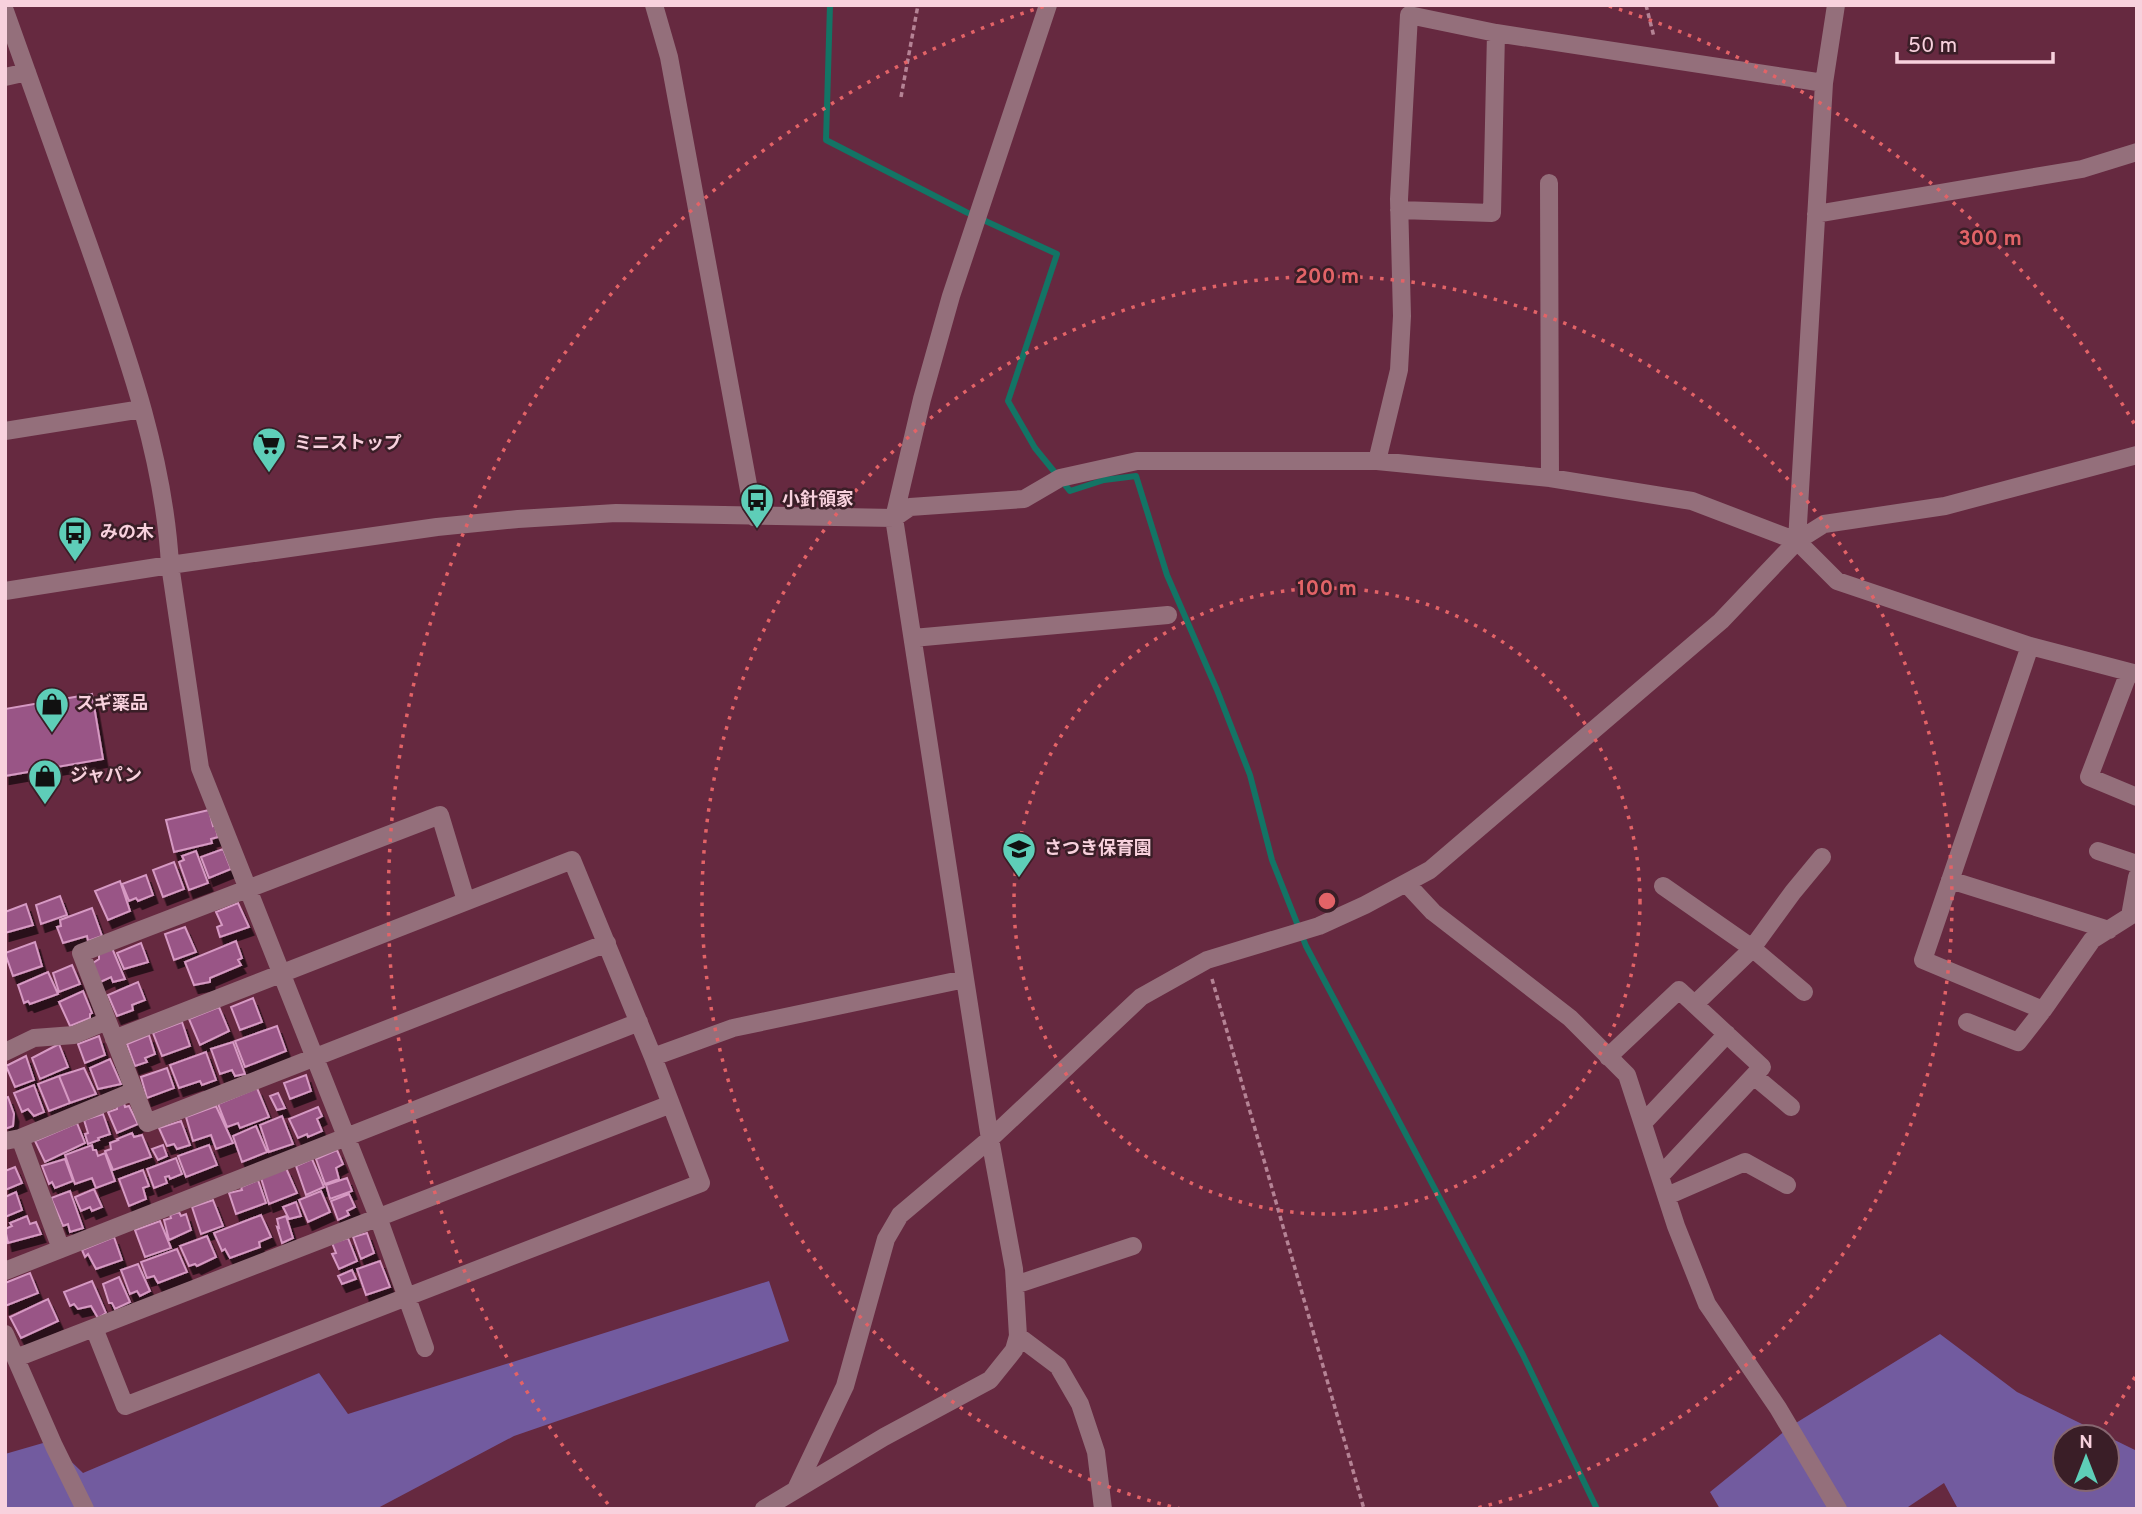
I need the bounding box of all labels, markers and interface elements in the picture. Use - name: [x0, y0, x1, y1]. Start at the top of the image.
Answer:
- scale bar: [1897, 21, 2053, 65]
- text: 50 m: [1908, 33, 1957, 60]
- text: 300 m: [1958, 226, 2022, 253]
- text: 200 m: [1295, 264, 1359, 291]
- supermarket icon: ミニストップ: [250, 425, 288, 474]
- place label: ミニストップ: [294, 433, 402, 456]
- bus stop icon: 小針領家: [738, 481, 776, 530]
- place label: 小針領家: [782, 489, 854, 512]
- bus stop icon: みの木: [56, 514, 94, 563]
- place label: みの木: [100, 522, 154, 545]
- text: 100 m: [1297, 576, 1357, 603]
- shop icon: スギ薬品: [33, 685, 71, 734]
- place label: スギ薬品: [76, 693, 148, 716]
- shop icon: ジャパン: [26, 757, 64, 806]
- place label: ジャパン: [70, 765, 142, 788]
- school or university icon: さつき保育園: [1000, 830, 1038, 879]
- place label: さつき保育園: [1044, 838, 1152, 861]
- centre of rings: [1315, 889, 1339, 913]
- north arrow: [2051, 1423, 2121, 1493]
- text: N: [2079, 1431, 2093, 1455]

